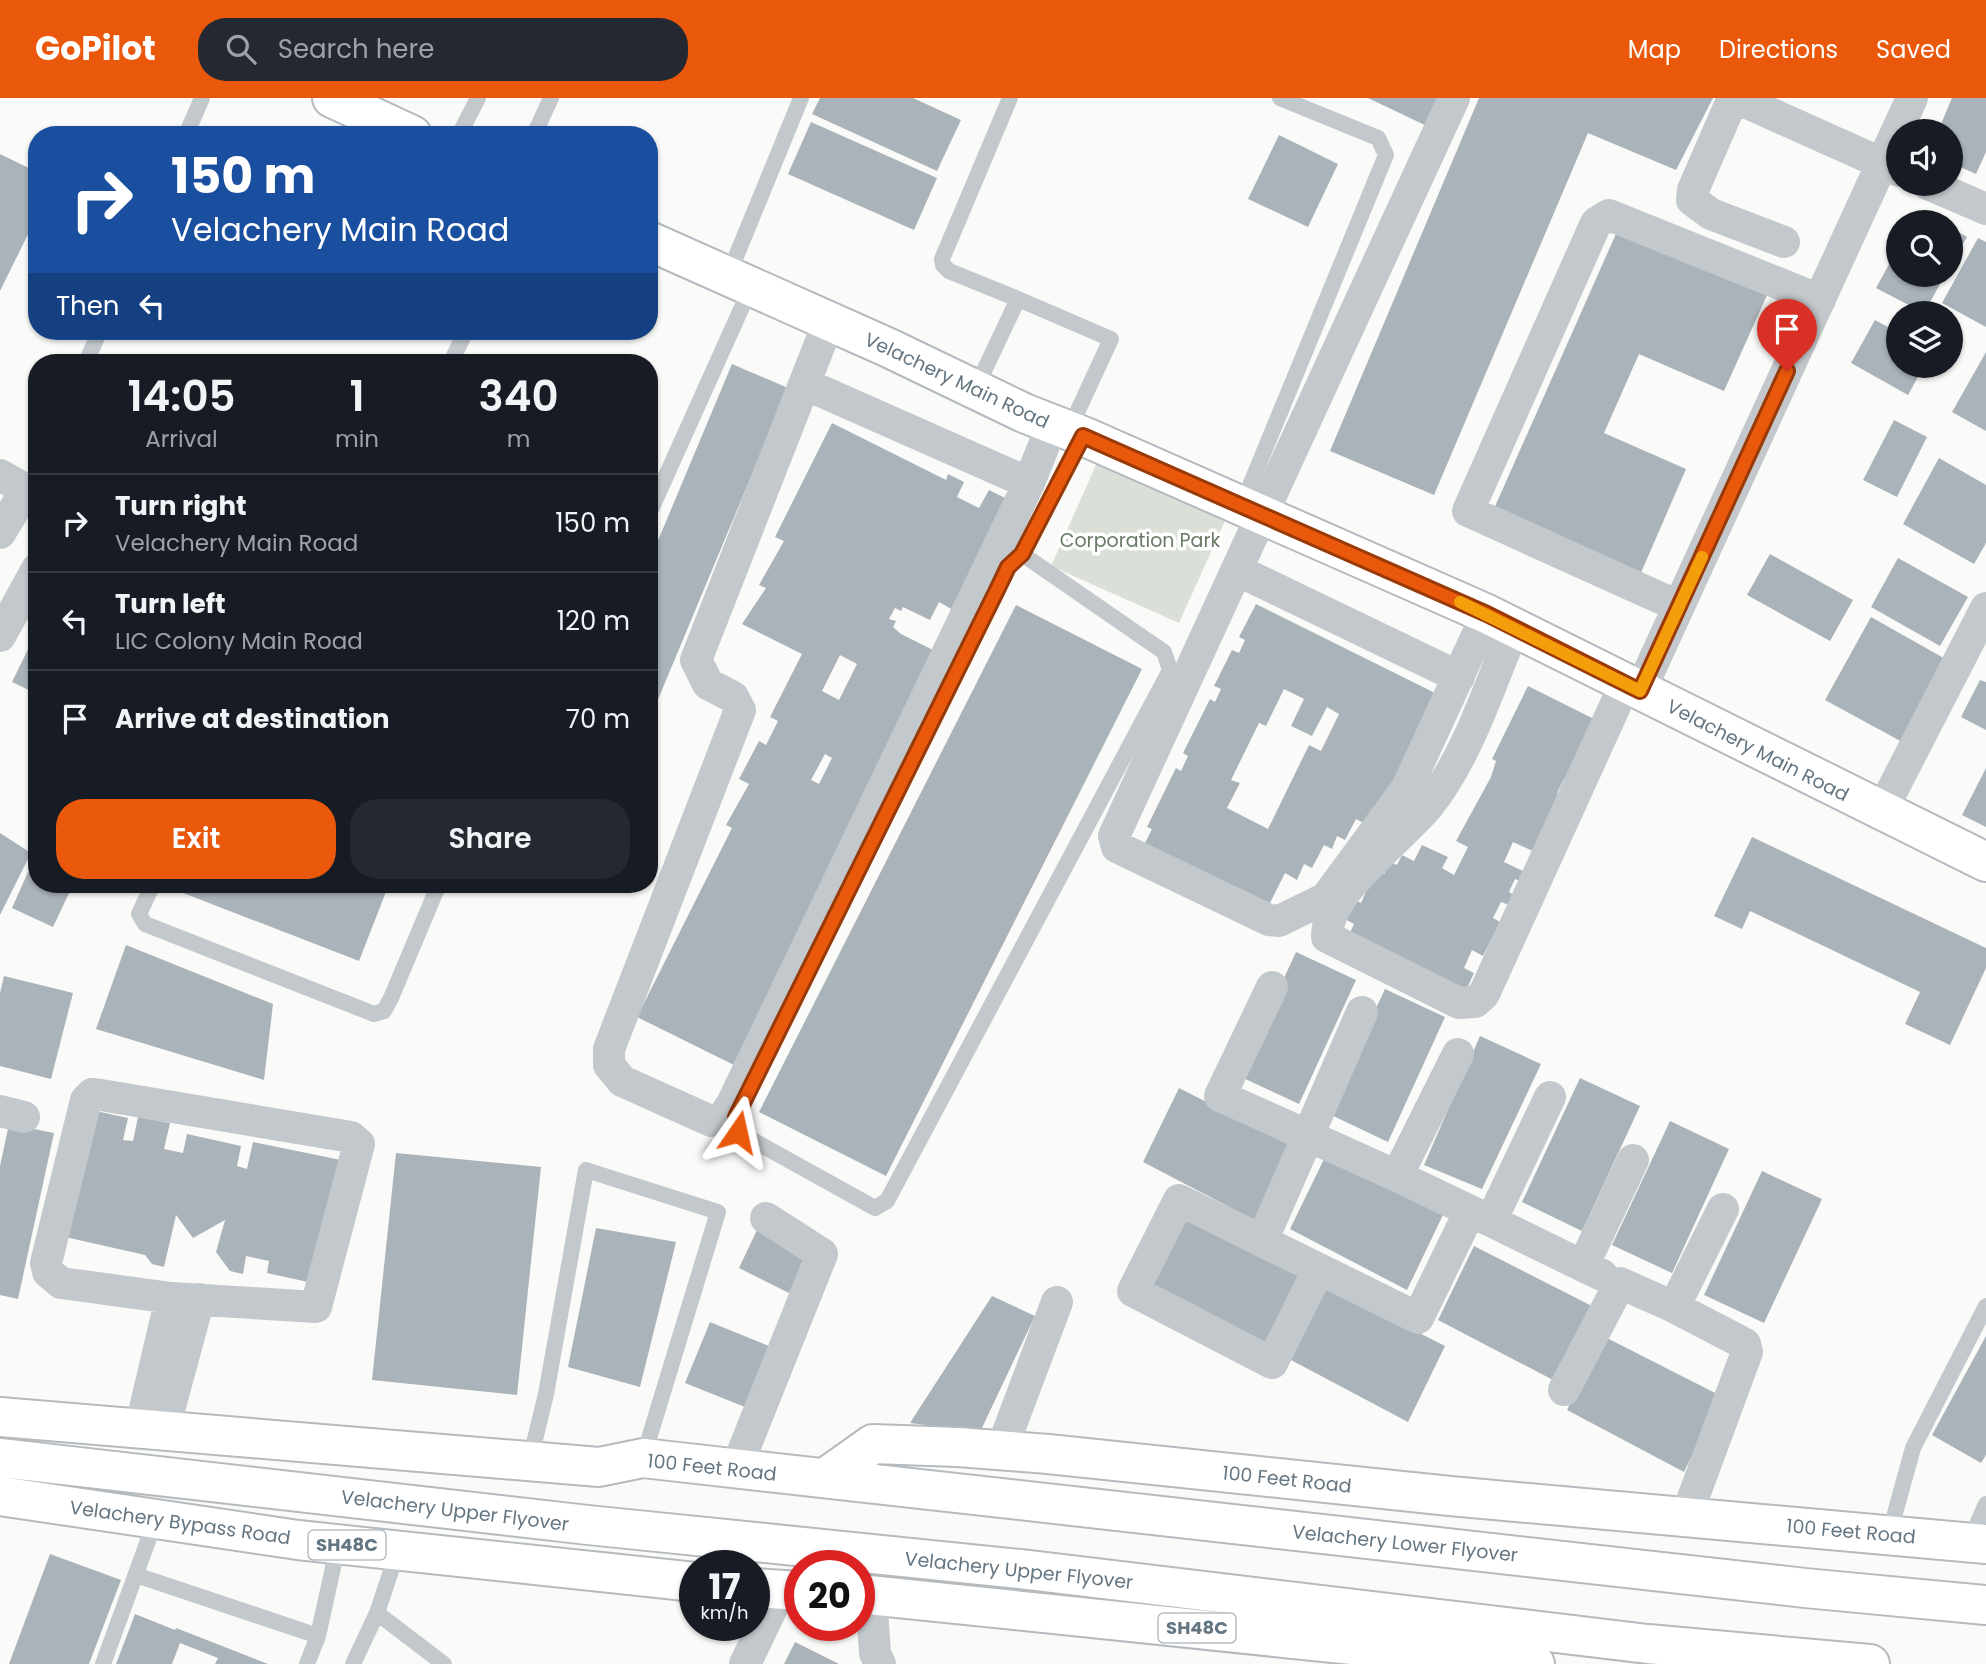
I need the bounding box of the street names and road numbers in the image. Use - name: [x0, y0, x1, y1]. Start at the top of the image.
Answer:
- street label: Velachery Main Road: [860, 326, 1054, 435]
- street label: Velachery Main Road: [1662, 693, 1853, 808]
- street label: 100 Feet Road: [646, 1447, 778, 1488]
- street label: 100 Feet Road: [1221, 1459, 1353, 1500]
- street label: Velachery Upper Flyover: [339, 1483, 571, 1538]
- street label: Velachery Bypass Road: [68, 1494, 292, 1551]
- street label: 100 Feet Road: [1785, 1512, 1917, 1551]
- street label: Velachery Lower Flyover: [1291, 1518, 1519, 1569]
- road number: SH48C: [308, 1530, 386, 1560]
- street label: Velachery Upper Flyover: [903, 1545, 1135, 1596]
- road number: SH48C: [1158, 1614, 1236, 1643]

